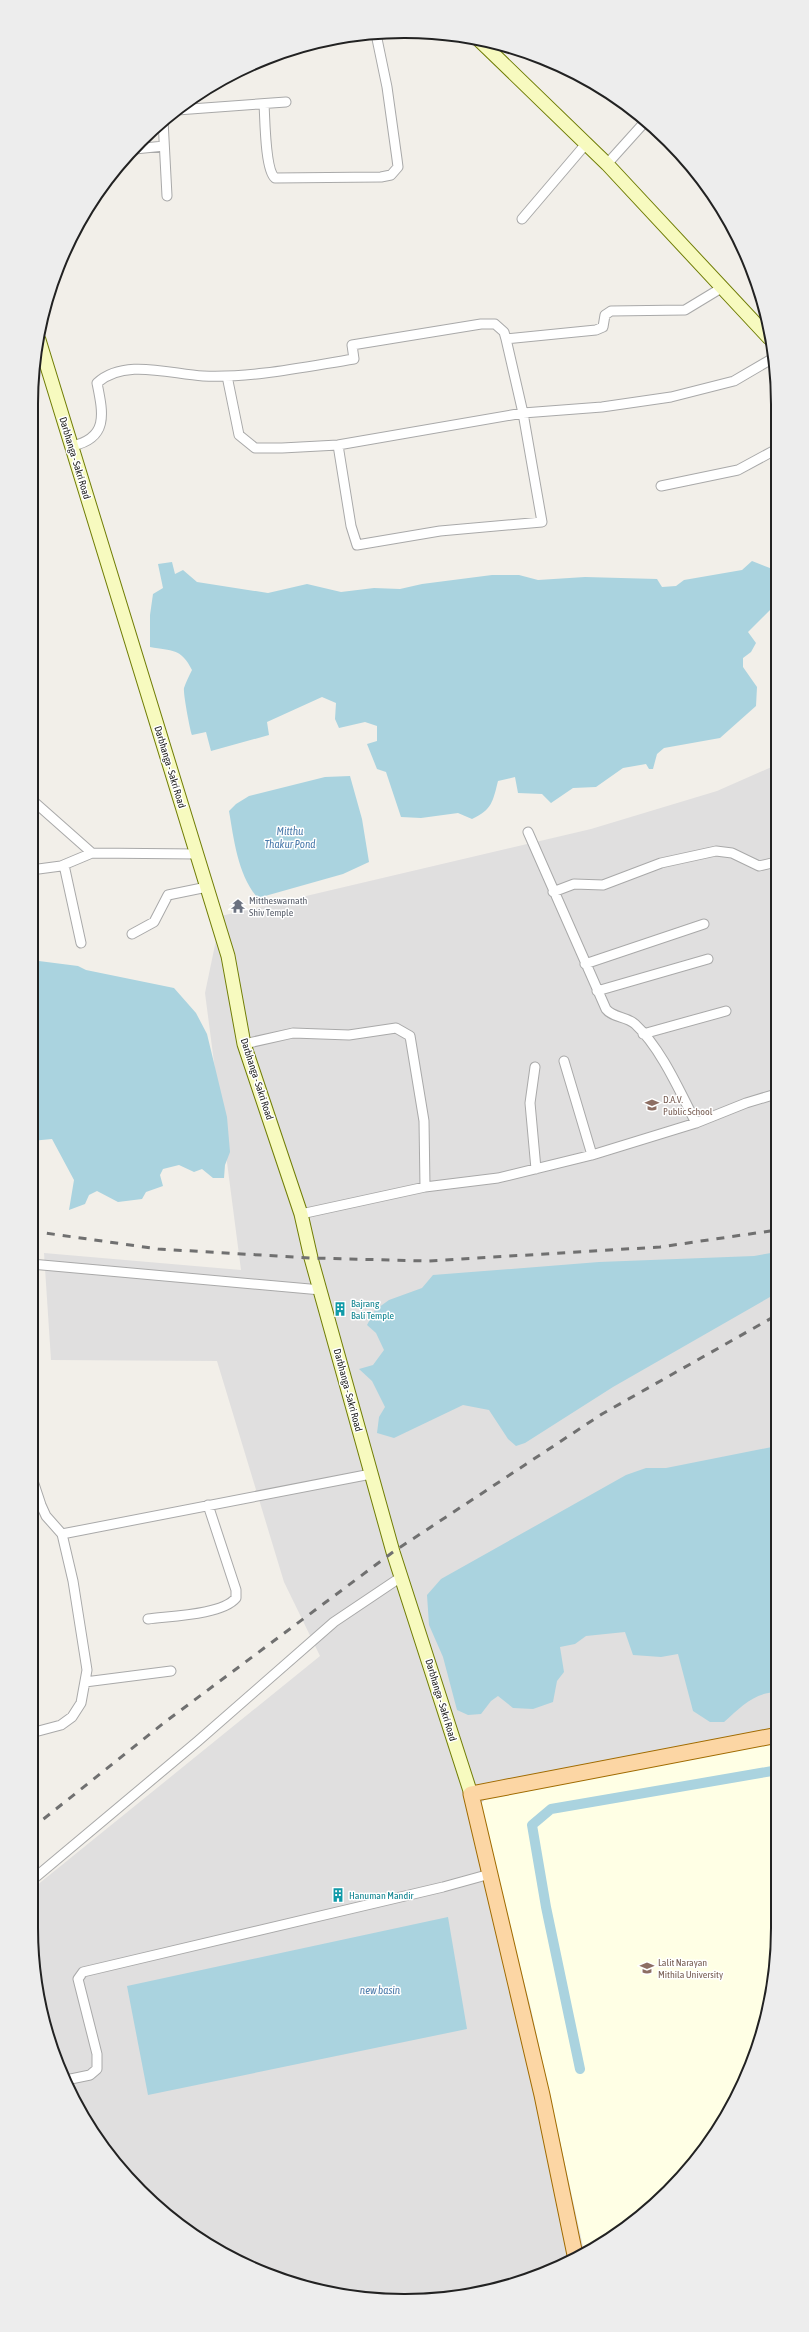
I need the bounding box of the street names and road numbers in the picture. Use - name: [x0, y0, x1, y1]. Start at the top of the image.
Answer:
- street label: Darbhanga - Sakri Road: [57, 416, 93, 501]
- street label: Darbhanga - Sakri Road: [152, 725, 188, 810]
- street label: Darbhanga - Sakri Road: [239, 1037, 275, 1121]
- street label: Darbhanga - Sakri Road: [332, 1347, 364, 1433]
- street label: Darbhanga - Sakri Road: [423, 1658, 459, 1743]

